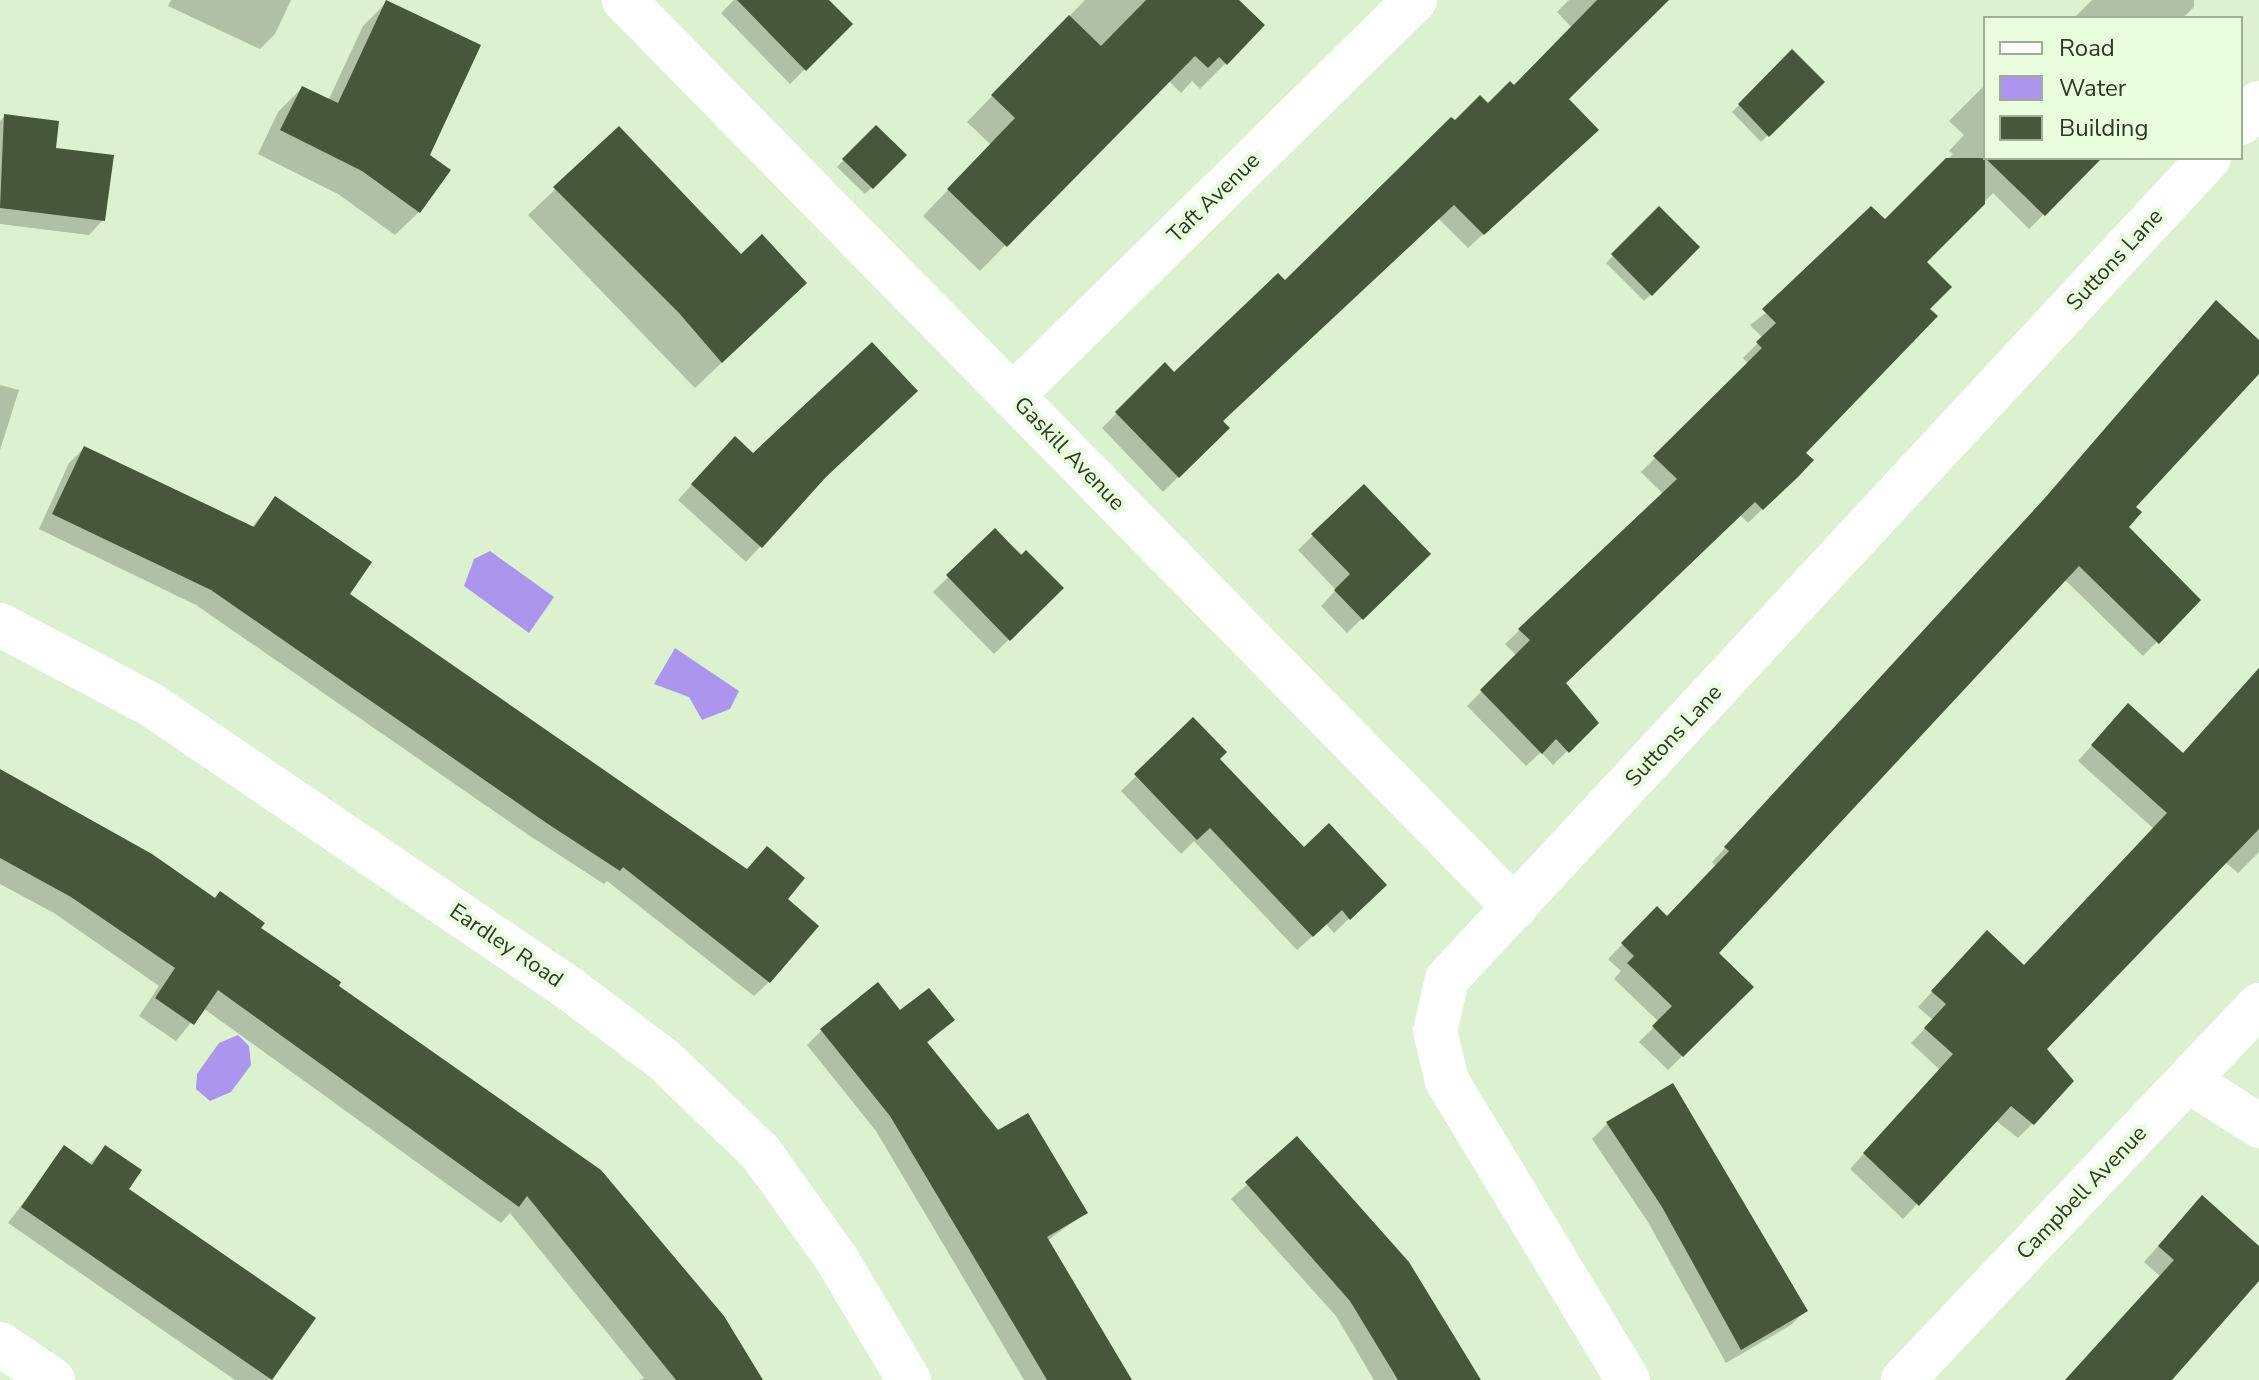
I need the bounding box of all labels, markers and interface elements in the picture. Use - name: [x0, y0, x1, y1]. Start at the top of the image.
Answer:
- legend: [1983, 16, 2243, 160]
- text: Road: [2059, 32, 2115, 64]
- text: Water: [2059, 72, 2126, 104]
- text: Building: [2059, 112, 2149, 144]
- street label: Taft Avenue: [1162, 147, 1266, 249]
- street label: Suttons Lane: [2061, 204, 2169, 316]
- street label: Gaskill Avenue: [1008, 392, 1130, 516]
- street label: Suttons Lane: [1620, 680, 1728, 792]
- street label: Eardley Road: [444, 898, 568, 994]
- street label: Campbell Avenue: [2011, 1121, 2153, 1265]

